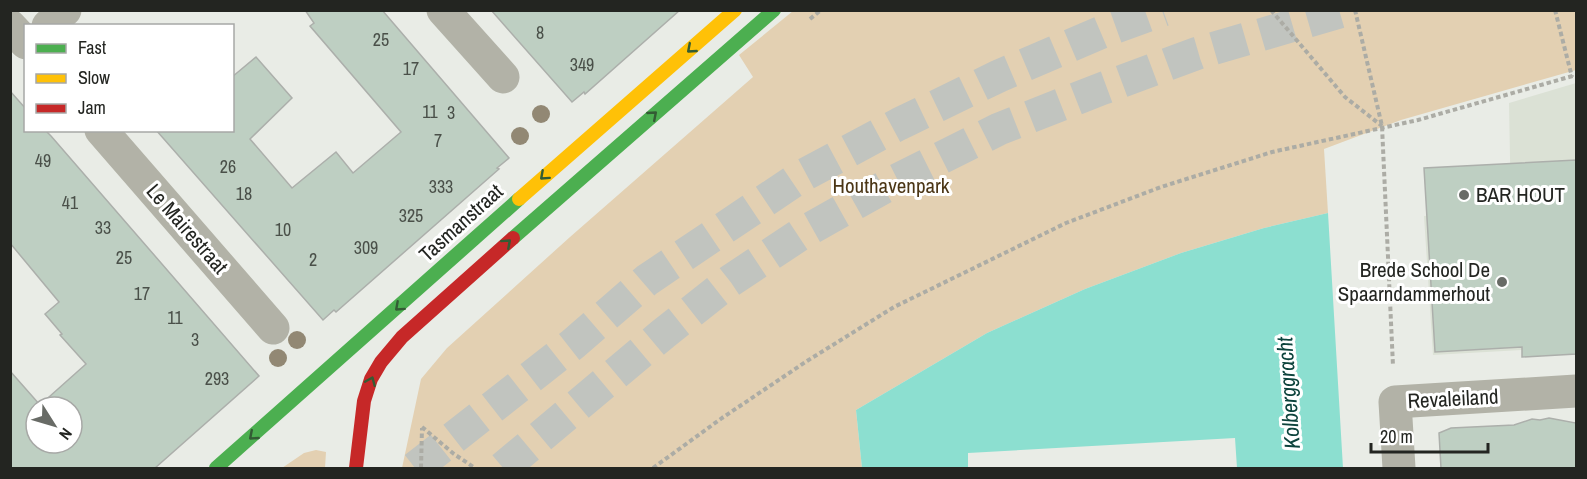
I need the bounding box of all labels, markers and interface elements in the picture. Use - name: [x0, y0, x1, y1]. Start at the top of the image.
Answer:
- house number: 8: [536, 20, 544, 45]
- legend: [24, 24, 234, 132]
- house number: 25: [373, 27, 389, 52]
- text: Fast: [78, 35, 106, 60]
- one-way arrow: [687, 41, 698, 52]
- house number: 349: [570, 52, 594, 77]
- house number: 17: [403, 56, 419, 81]
- text: Slow: [78, 65, 110, 90]
- text: Jam: [78, 95, 106, 120]
- house number: 11: [422, 99, 438, 124]
- house number: 3: [447, 100, 455, 125]
- one-way arrow: [646, 111, 657, 122]
- house number: 7: [434, 128, 442, 153]
- house number: 49: [35, 148, 51, 173]
- house number: 26: [220, 154, 236, 179]
- one-way arrow: [540, 169, 550, 180]
- park label: Houthavenpark: [833, 171, 950, 200]
- house number: 333: [429, 174, 453, 199]
- street label: Le Mairestraat: [140, 177, 235, 280]
- street label: Tasmanstraat: [412, 177, 509, 268]
- place label: BAR HOUT: [1476, 180, 1565, 209]
- house number: 18: [236, 181, 252, 206]
- marker: BAR HOUT: [1457, 188, 1471, 202]
- house number: 41: [62, 190, 79, 215]
- house number: 325: [399, 203, 423, 228]
- house number: 33: [95, 215, 111, 240]
- house number: 10: [275, 217, 291, 242]
- house number: 309: [354, 235, 378, 260]
- one-way arrow: [500, 239, 511, 250]
- house number: 25: [116, 245, 132, 270]
- house number: 2: [309, 247, 317, 272]
- place label: Brede School De Spaarndammerhout: [1338, 255, 1490, 308]
- marker: Brede School De Spaarndammerhout: [1495, 275, 1509, 289]
- house number: 17: [134, 281, 150, 306]
- one-way arrow: [395, 300, 406, 311]
- house number: 11: [167, 305, 183, 330]
- house number: 3: [191, 327, 199, 352]
- water label: Kolberggracht: [1269, 335, 1307, 450]
- house number: 293: [205, 366, 229, 391]
- one-way arrow: [364, 377, 376, 388]
- street label: Revaleiland: [1407, 382, 1499, 415]
- north arrow: [24, 395, 84, 455]
- scale bar: [1371, 416, 1488, 454]
- text: N: [54, 424, 78, 444]
- text: 20 m: [1380, 424, 1413, 449]
- one-way arrow: [249, 429, 259, 440]

